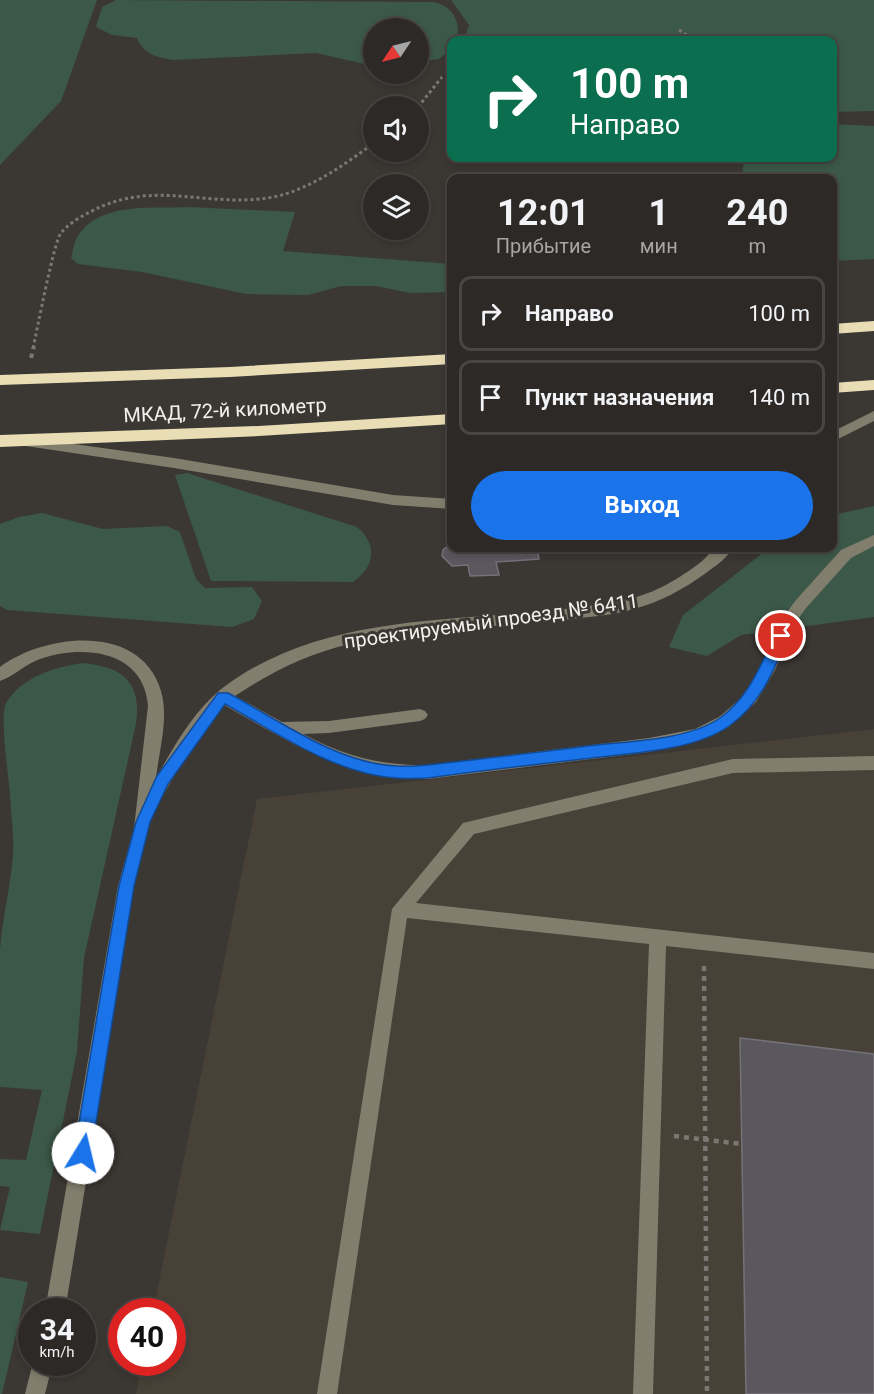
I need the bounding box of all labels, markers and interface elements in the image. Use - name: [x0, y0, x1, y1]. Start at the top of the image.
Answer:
- north arrow: [363, 18, 429, 84]
- map controls: [363, 18, 429, 240]
- text: 100 m: [570, 59, 689, 108]
- icon: right: [471, 60, 549, 138]
- button: sound: [363, 96, 429, 162]
- text: Направо: [570, 109, 680, 141]
- button: layers: [363, 174, 429, 240]
- text: 12:01: [497, 192, 590, 234]
- text: 1: [648, 192, 669, 234]
- text: 240: [726, 192, 788, 234]
- text: Прибытие: [496, 234, 591, 258]
- text: мин: [640, 234, 678, 258]
- text: m: [749, 234, 766, 258]
- icon: right: [474, 297, 507, 330]
- text: Направо: [525, 301, 614, 326]
- text: 100 m: [748, 301, 810, 326]
- icon: arrive: [474, 381, 507, 414]
- text: Пункт назначения: [525, 385, 714, 410]
- text: 140 m: [748, 385, 810, 410]
- street label: МКАД, 72-й километр: [123, 393, 327, 427]
- button: Выход: [471, 471, 813, 540]
- street label: проектируемый проезд № 6411: [342, 588, 640, 654]
- pin: [755, 610, 806, 661]
- icon: arrive: [764, 619, 797, 652]
- position arrow: [51, 1121, 115, 1185]
- speed limit sign: 40: [108, 1298, 186, 1376]
- text: 34: [40, 1312, 74, 1347]
- text: km/h: [39, 1343, 75, 1361]

